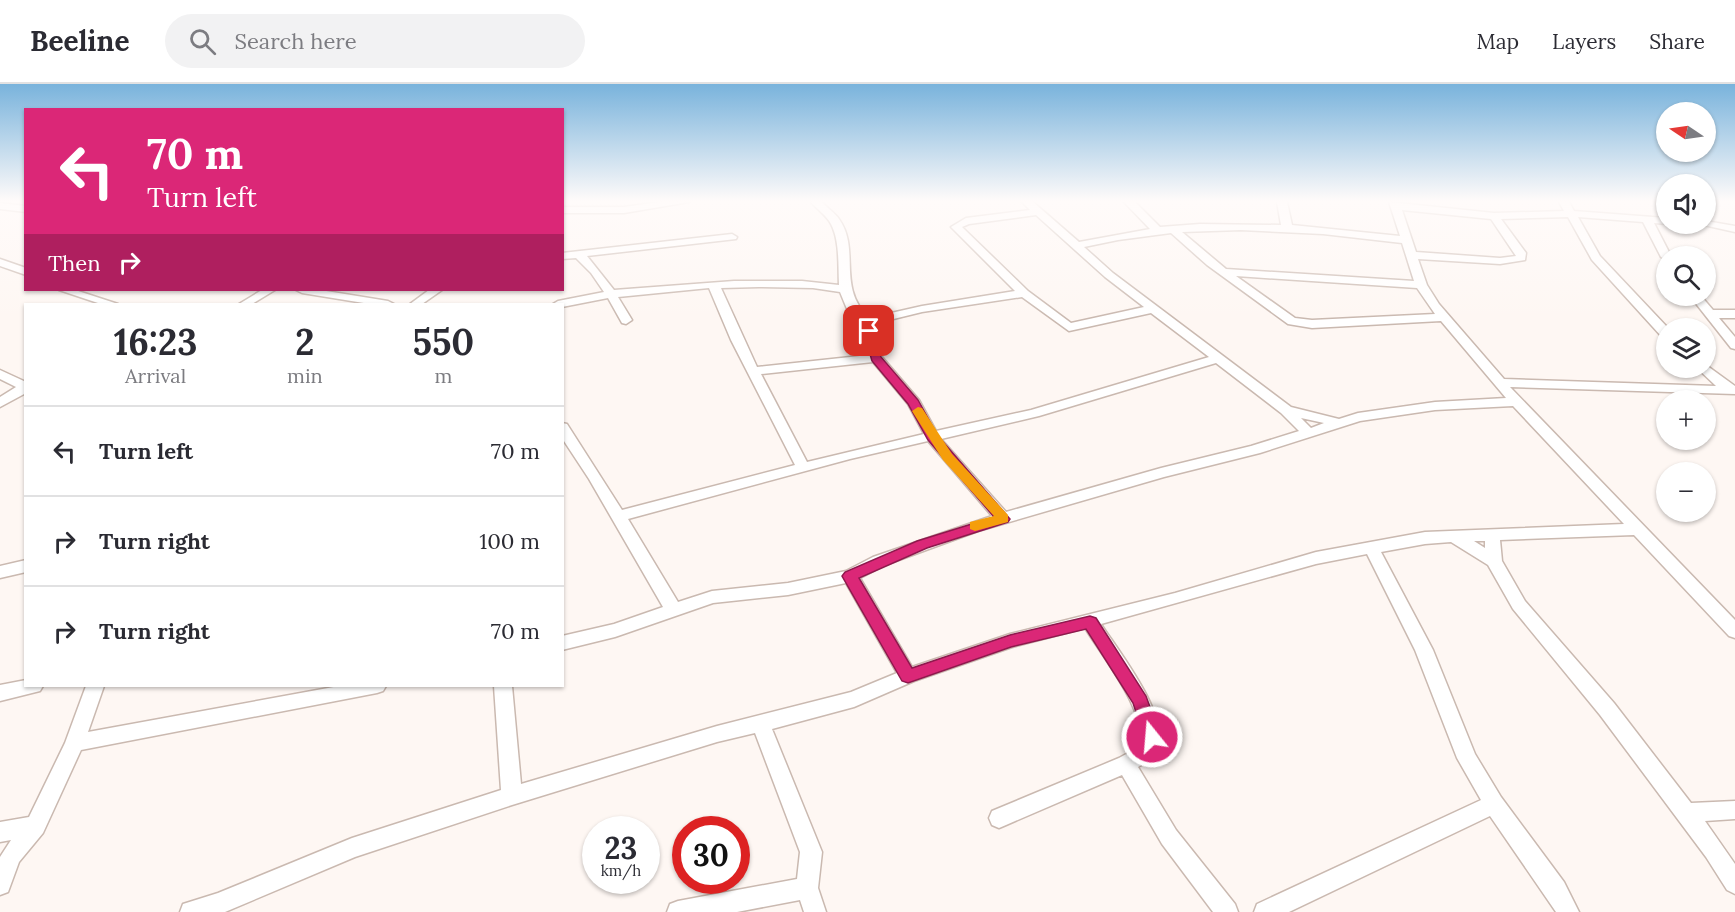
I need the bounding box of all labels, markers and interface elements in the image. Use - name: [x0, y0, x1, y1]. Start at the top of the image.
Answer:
- search box: [165, 14, 585, 68]
- text: Beeline: [30, 23, 129, 59]
- icon: search: [186, 25, 219, 58]
- text: Search here: [234, 27, 357, 55]
- text: Map: [1476, 28, 1519, 55]
- text: Layers: [1552, 28, 1616, 55]
- text: Share: [1649, 28, 1705, 55]
- north arrow: [1656, 102, 1716, 162]
- map controls: [1656, 102, 1716, 522]
- text: 70 m: [147, 127, 243, 181]
- icon: left: [48, 132, 126, 210]
- button: sound: [1656, 174, 1716, 234]
- text: Turn left: [147, 180, 257, 214]
- icon: right: [113, 246, 146, 279]
- button: search: [1656, 246, 1716, 306]
- text: Then: [48, 249, 101, 277]
- pin: [843, 305, 894, 356]
- icon: arrive: [852, 314, 885, 347]
- button: layers: [1656, 318, 1716, 378]
- text: 16:23: [114, 319, 197, 365]
- text: 2: [295, 319, 315, 365]
- text: 550: [412, 319, 474, 365]
- text: Arrival: [125, 363, 186, 388]
- text: min: [287, 363, 323, 388]
- text: m: [434, 363, 452, 388]
- button: +: [1656, 390, 1716, 450]
- icon: left: [48, 435, 81, 468]
- text: Turn left: [99, 437, 193, 465]
- text: 70 m: [491, 437, 540, 465]
- button: −: [1656, 462, 1716, 522]
- icon: right: [48, 525, 81, 558]
- text: Turn right: [99, 527, 210, 555]
- text: 100 m: [479, 527, 540, 555]
- icon: right: [48, 615, 81, 648]
- text: Turn right: [99, 617, 210, 645]
- text: 70 m: [491, 617, 540, 645]
- position arrow: [1120, 705, 1184, 769]
- speed limit sign: 30: [672, 816, 750, 894]
- text: 23: [605, 829, 637, 867]
- text: km/h: [601, 861, 641, 880]

